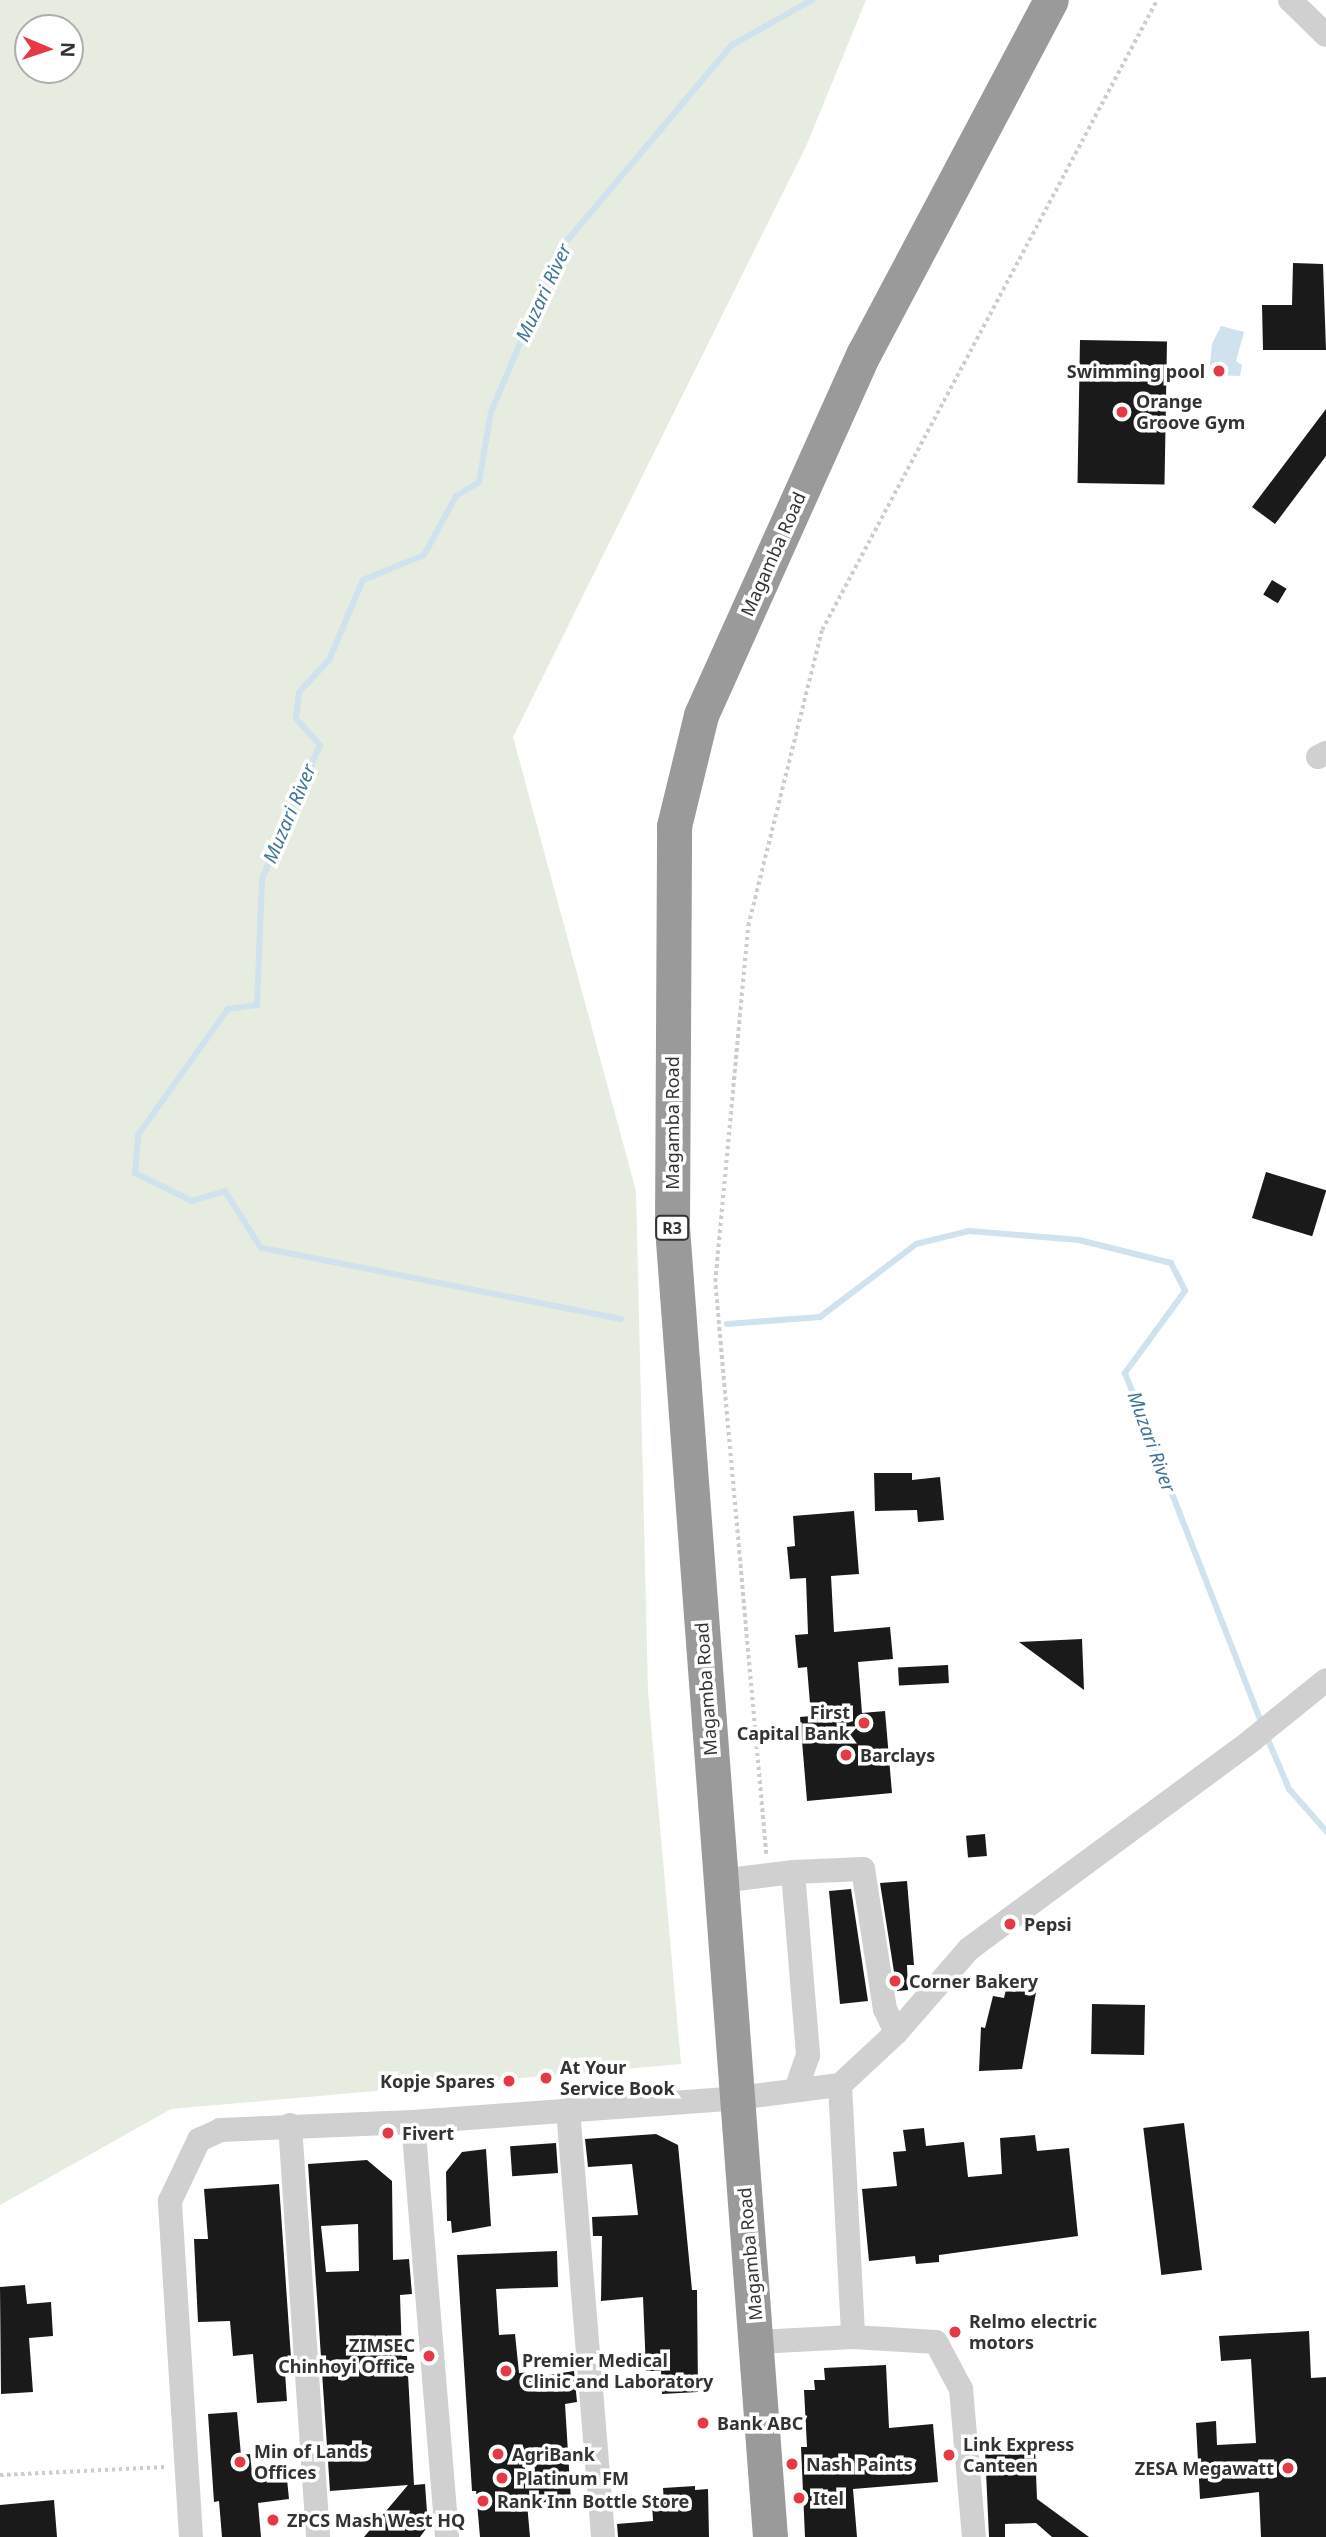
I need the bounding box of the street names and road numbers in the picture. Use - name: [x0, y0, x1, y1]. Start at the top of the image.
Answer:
- street label: Magamba Road: [736, 489, 810, 619]
- street label: Magamba Road: [661, 1056, 683, 1190]
- road number: R3: [654, 1216, 690, 1240]
- street label: Magamba Road: [691, 1622, 721, 1756]
- street label: Magamba Road: [733, 2187, 767, 2321]

